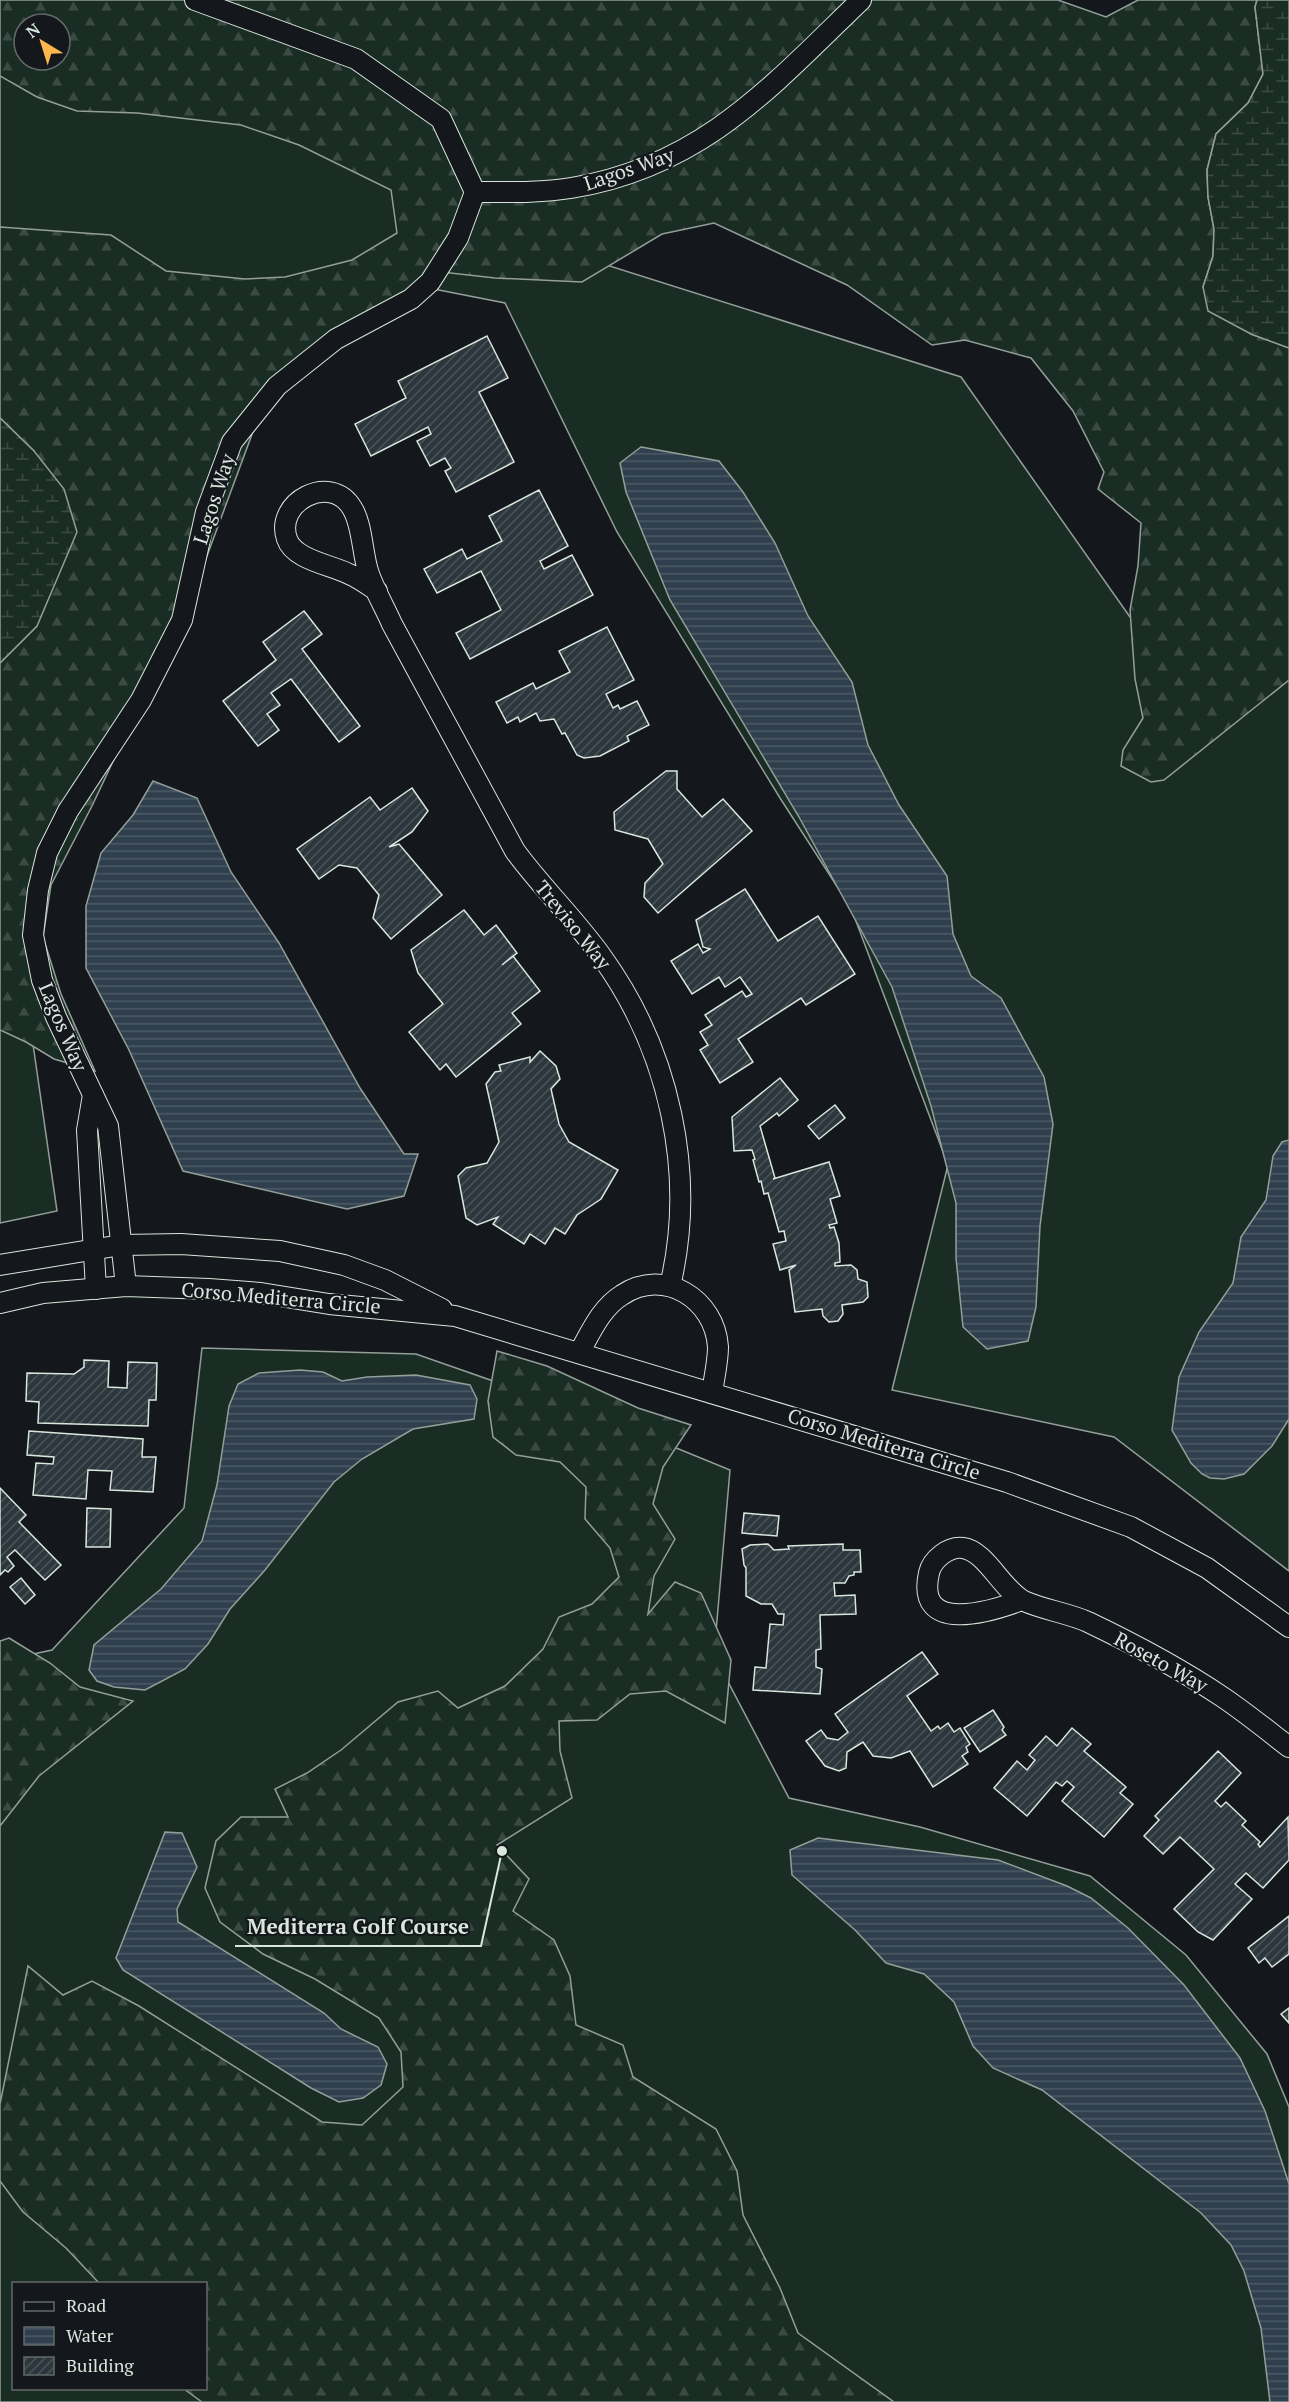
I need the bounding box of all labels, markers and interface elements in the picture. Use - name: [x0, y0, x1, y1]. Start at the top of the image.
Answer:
- north arrow: [12, 12, 72, 72]
- text: N: [21, 18, 44, 43]
- street label: Lagos Way: [580, 140, 678, 197]
- street label: Lagos Way: [186, 449, 241, 548]
- street label: Treviso Way: [529, 874, 618, 976]
- street label: Lagos Way: [33, 978, 95, 1076]
- street label: Corso Mediterra Circle: [180, 1275, 382, 1320]
- street label: Corso Mediterra Circle: [785, 1401, 984, 1486]
- street label: Roseto Way: [1110, 1625, 1214, 1699]
- callout: Mediterra Golf Course: [235, 1907, 481, 1946]
- text: Mediterra Golf Course: [247, 1912, 469, 1940]
- legend: [12, 2282, 207, 2390]
- text: Road: [66, 2293, 106, 2317]
- text: Water: [66, 2323, 113, 2347]
- text: Building: [66, 2353, 134, 2377]

